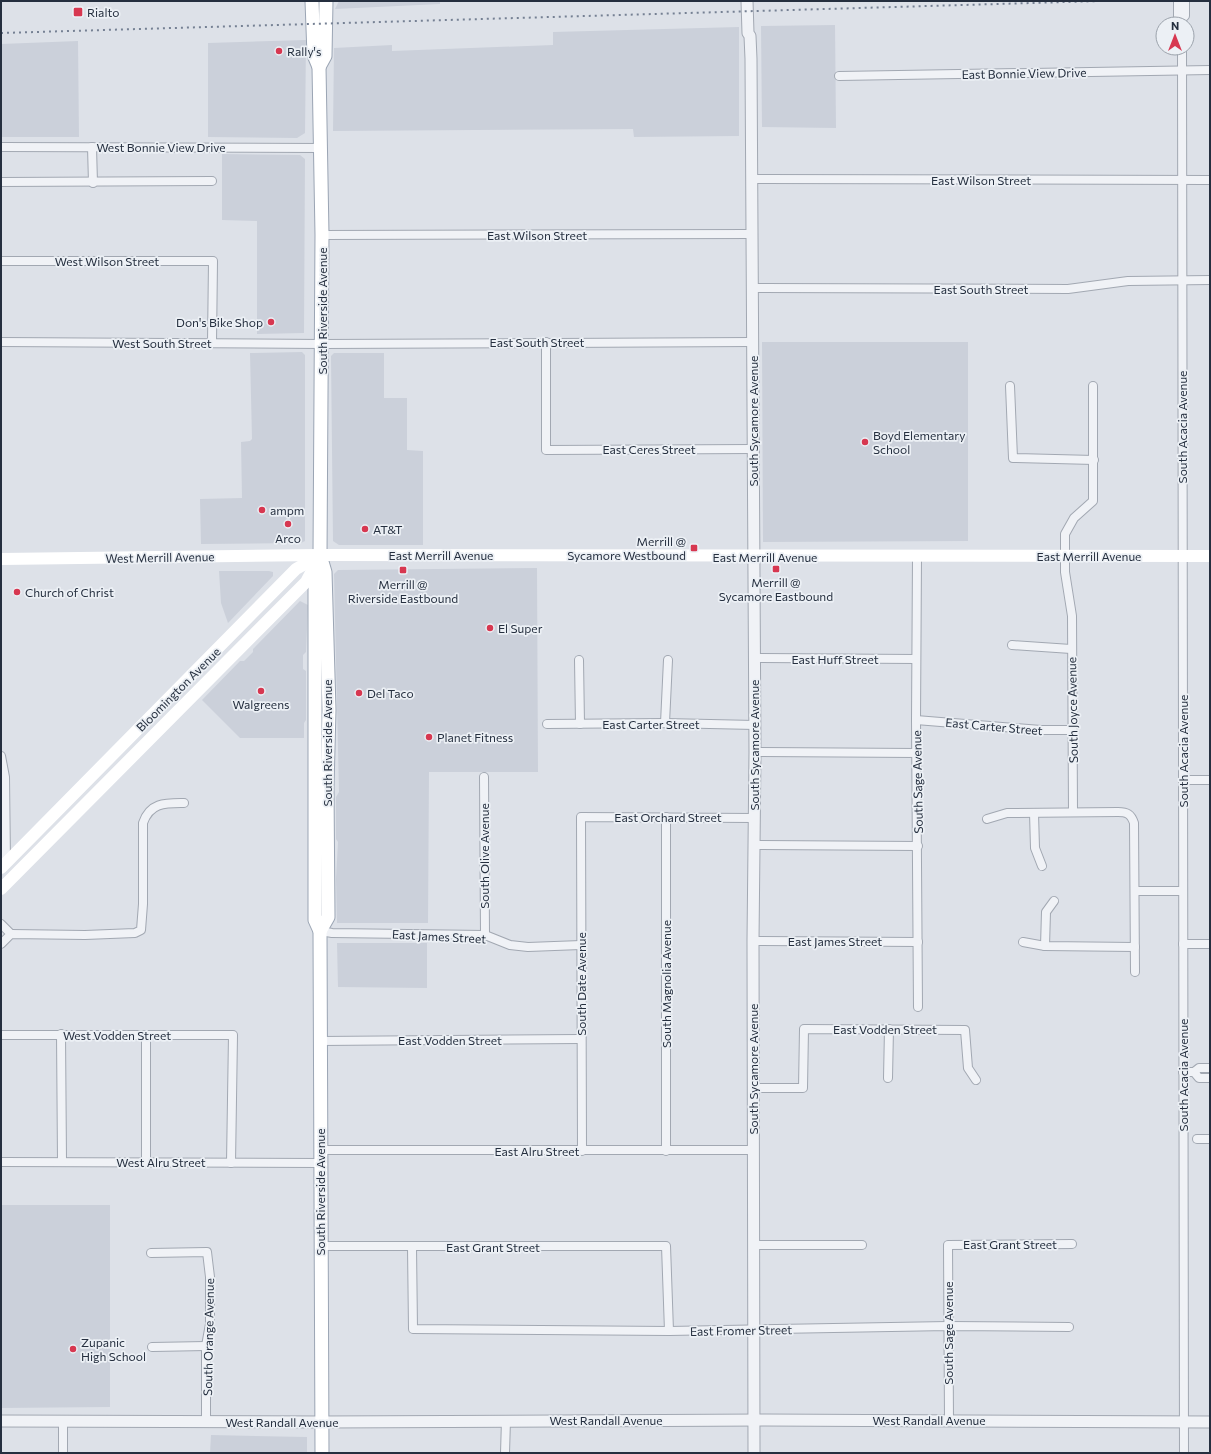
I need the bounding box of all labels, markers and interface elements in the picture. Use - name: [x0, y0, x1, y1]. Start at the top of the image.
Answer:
- place label: Rialto: [87, 5, 119, 19]
- marker: Rialto: [72, 6, 84, 18]
- north arrow: [1155, 16, 1195, 56]
- text: N: [1171, 19, 1179, 32]
- place label: Rally's: [287, 44, 321, 58]
- marker: Rally's: [274, 46, 284, 56]
- street label: East Bonnie View Drive: [961, 65, 1087, 81]
- street label: West Bonnie View Drive: [96, 140, 226, 154]
- street label: East Wilson Street: [931, 173, 1031, 187]
- street label: East Wilson Street: [487, 228, 587, 242]
- street label: South Riverside Avenue: [315, 247, 329, 375]
- street label: West Wilson Street: [55, 254, 159, 268]
- street label: East South Street: [934, 282, 1029, 296]
- place label: Don's Bike Shop: [176, 315, 263, 329]
- marker: Don's Bike Shop: [266, 317, 276, 327]
- street label: East South Street: [490, 335, 585, 349]
- street label: West South Street: [112, 336, 212, 350]
- street label: South Sycamore Avenue: [746, 356, 760, 486]
- street label: South Acacia Avenue: [1175, 371, 1189, 483]
- place label: Boyd Elementary School: [873, 428, 965, 456]
- marker: Boyd Elementary School: [860, 437, 870, 447]
- street label: East Ceres Street: [602, 442, 696, 456]
- place label: ampm: [270, 503, 304, 517]
- marker: ampm: [257, 505, 267, 515]
- marker: Arco: [283, 519, 293, 529]
- place label: AT&T: [373, 522, 403, 536]
- marker: AT&T: [360, 524, 370, 534]
- place label: Arco: [275, 531, 301, 545]
- place label: Merrill @ Sycamore Westbound: [567, 534, 686, 562]
- marker: Merrill @ Sycamore Westbound: [689, 543, 699, 553]
- street label: East Merrill Avenue: [389, 548, 493, 562]
- street label: West Merrill Avenue: [105, 549, 215, 565]
- street label: East Merrill Avenue: [1037, 549, 1141, 563]
- street label: East Merrill Avenue: [713, 550, 817, 564]
- marker: Merrill @ Sycamore Eastbound: [771, 564, 781, 574]
- marker: Merrill @ Riverside Eastbound: [398, 565, 408, 575]
- place label: Merrill @ Sycamore Eastbound: [719, 575, 833, 603]
- place label: Merrill @ Riverside Eastbound: [348, 577, 458, 605]
- place label: Church of Christ: [25, 585, 114, 599]
- marker: Church of Christ: [12, 587, 22, 597]
- place label: El Super: [498, 621, 543, 635]
- marker: El Super: [485, 623, 495, 633]
- street label: Bloomington Avenue: [133, 644, 223, 734]
- street label: East Huff Street: [791, 652, 879, 666]
- street label: South Joyce Avenue: [1064, 657, 1081, 763]
- street label: South Riverside Avenue: [320, 679, 334, 807]
- street label: South Sycamore Avenue: [747, 680, 761, 810]
- marker: Walgreens: [256, 686, 266, 696]
- place label: Del Taco: [367, 686, 414, 700]
- marker: Del Taco: [354, 688, 364, 698]
- street label: South Acacia Avenue: [1176, 695, 1190, 807]
- place label: Walgreens: [232, 697, 290, 711]
- street label: East Carter Street: [945, 715, 1043, 737]
- street label: East Carter Street: [602, 717, 700, 731]
- place label: Planet Fitness: [437, 730, 513, 744]
- street label: South Sage Avenue: [909, 730, 925, 834]
- marker: Planet Fitness: [424, 732, 434, 742]
- street label: South Olive Avenue: [477, 803, 491, 909]
- street label: East Orchard Street: [614, 810, 722, 824]
- street label: South Magnolia Avenue: [659, 920, 673, 1048]
- street label: East James Street: [391, 927, 487, 946]
- street label: South Date Avenue: [574, 932, 588, 1036]
- street label: East James Street: [788, 934, 882, 949]
- street label: South Sycamore Avenue: [746, 1004, 760, 1134]
- street label: South Acacia Avenue: [1176, 1019, 1190, 1131]
- street label: East Vodden Street: [833, 1022, 937, 1036]
- street label: West Vodden Street: [63, 1028, 171, 1042]
- street label: East Vodden Street: [398, 1033, 502, 1047]
- street label: South Riverside Avenue: [313, 1128, 327, 1256]
- street label: East Alru Street: [494, 1144, 580, 1158]
- street label: West Alru Street: [116, 1155, 206, 1169]
- street label: East Grant Street: [963, 1237, 1057, 1251]
- street label: East Grant Street: [446, 1240, 540, 1254]
- street label: South Orange Avenue: [200, 1278, 216, 1396]
- street label: South Sage Avenue: [941, 1281, 955, 1385]
- street label: East Fromer Street: [690, 1322, 792, 1338]
- place label: Zupanic High School: [81, 1335, 146, 1363]
- marker: Zupanic High School: [68, 1344, 78, 1354]
- street label: West Randall Avenue: [549, 1413, 663, 1427]
- street label: West Randall Avenue: [872, 1413, 986, 1427]
- street label: West Randall Avenue: [225, 1415, 339, 1429]

